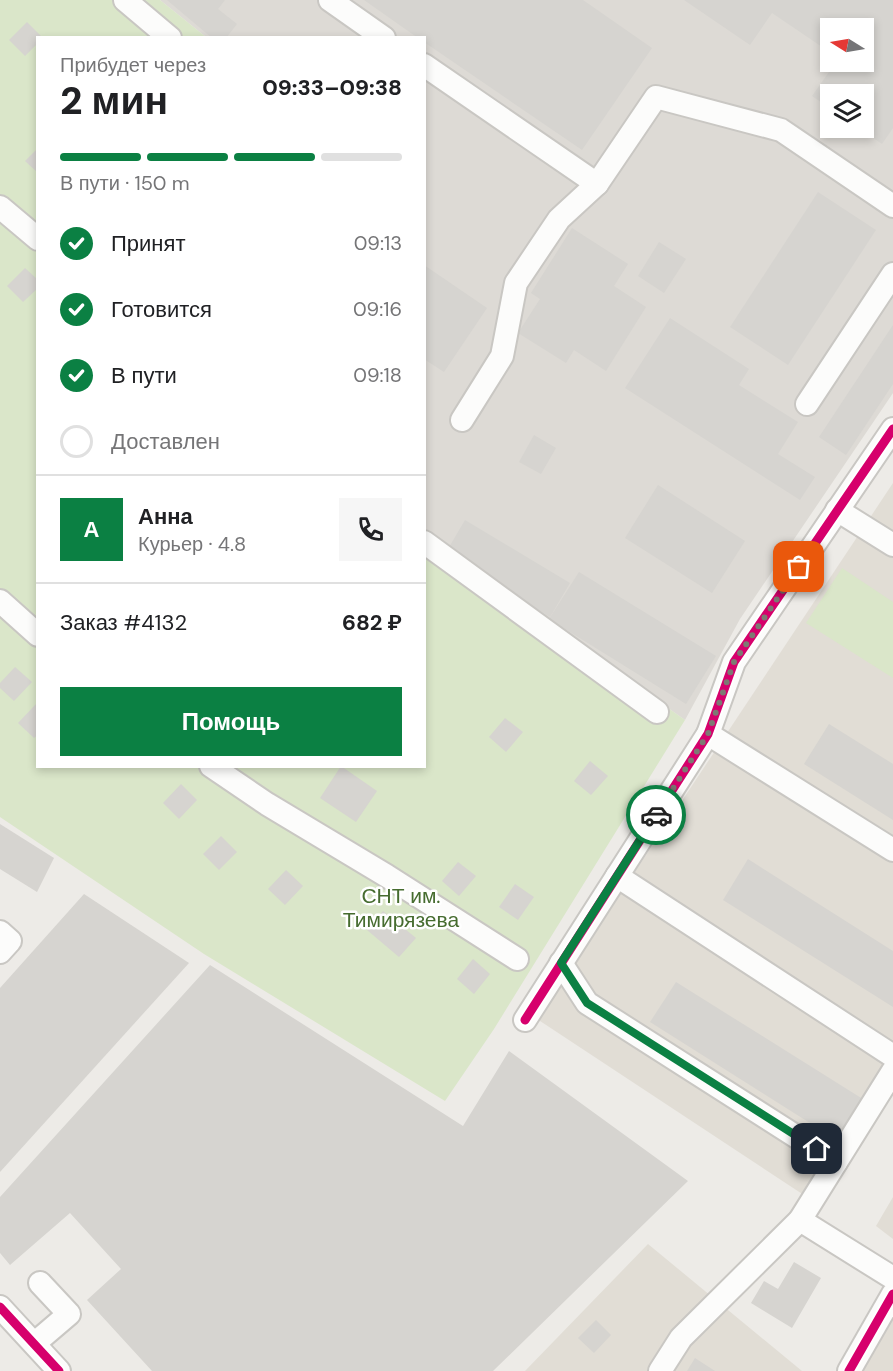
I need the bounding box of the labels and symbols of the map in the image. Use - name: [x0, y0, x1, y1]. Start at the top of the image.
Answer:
- north arrow: [820, 18, 874, 72]
- pin: [773, 541, 824, 592]
- courier: [626, 785, 686, 845]
- park label: СНТ им. Тимирязева: [343, 882, 459, 934]
- pin: [791, 1123, 842, 1174]

